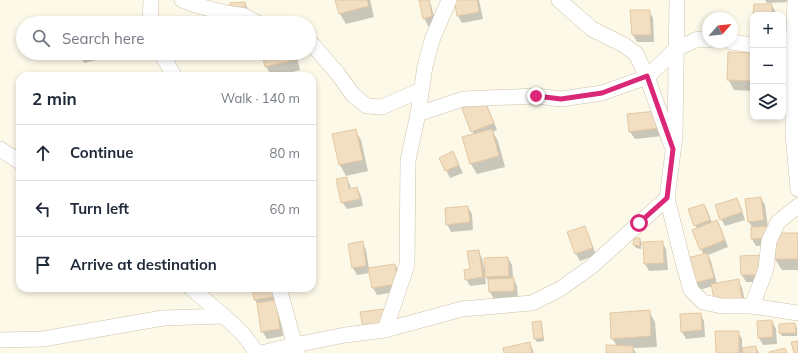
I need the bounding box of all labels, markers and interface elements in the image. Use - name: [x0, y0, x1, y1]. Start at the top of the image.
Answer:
- north arrow: [702, 12, 738, 48]
- map controls: [750, 12, 786, 120]
- button: +: [750, 12, 786, 48]
- search box: [16, 16, 316, 60]
- icon: search: [30, 27, 52, 49]
- text: Search here: [62, 29, 144, 48]
- button: −: [750, 48, 786, 84]
- button: layers: [750, 84, 786, 120]
- route end: [527, 87, 545, 105]
- text: 2 min: [32, 88, 77, 109]
- text: Walk · 140 m: [221, 90, 300, 106]
- icon: ahead: [32, 142, 54, 164]
- text: Continue: [70, 143, 133, 162]
- text: 80 m: [270, 145, 300, 161]
- icon: left: [32, 198, 54, 220]
- text: Turn left: [70, 199, 129, 218]
- text: 60 m: [270, 201, 300, 217]
- route start: [630, 214, 648, 232]
- icon: arrive: [32, 254, 54, 276]
- text: Arrive at destination: [70, 255, 217, 274]

